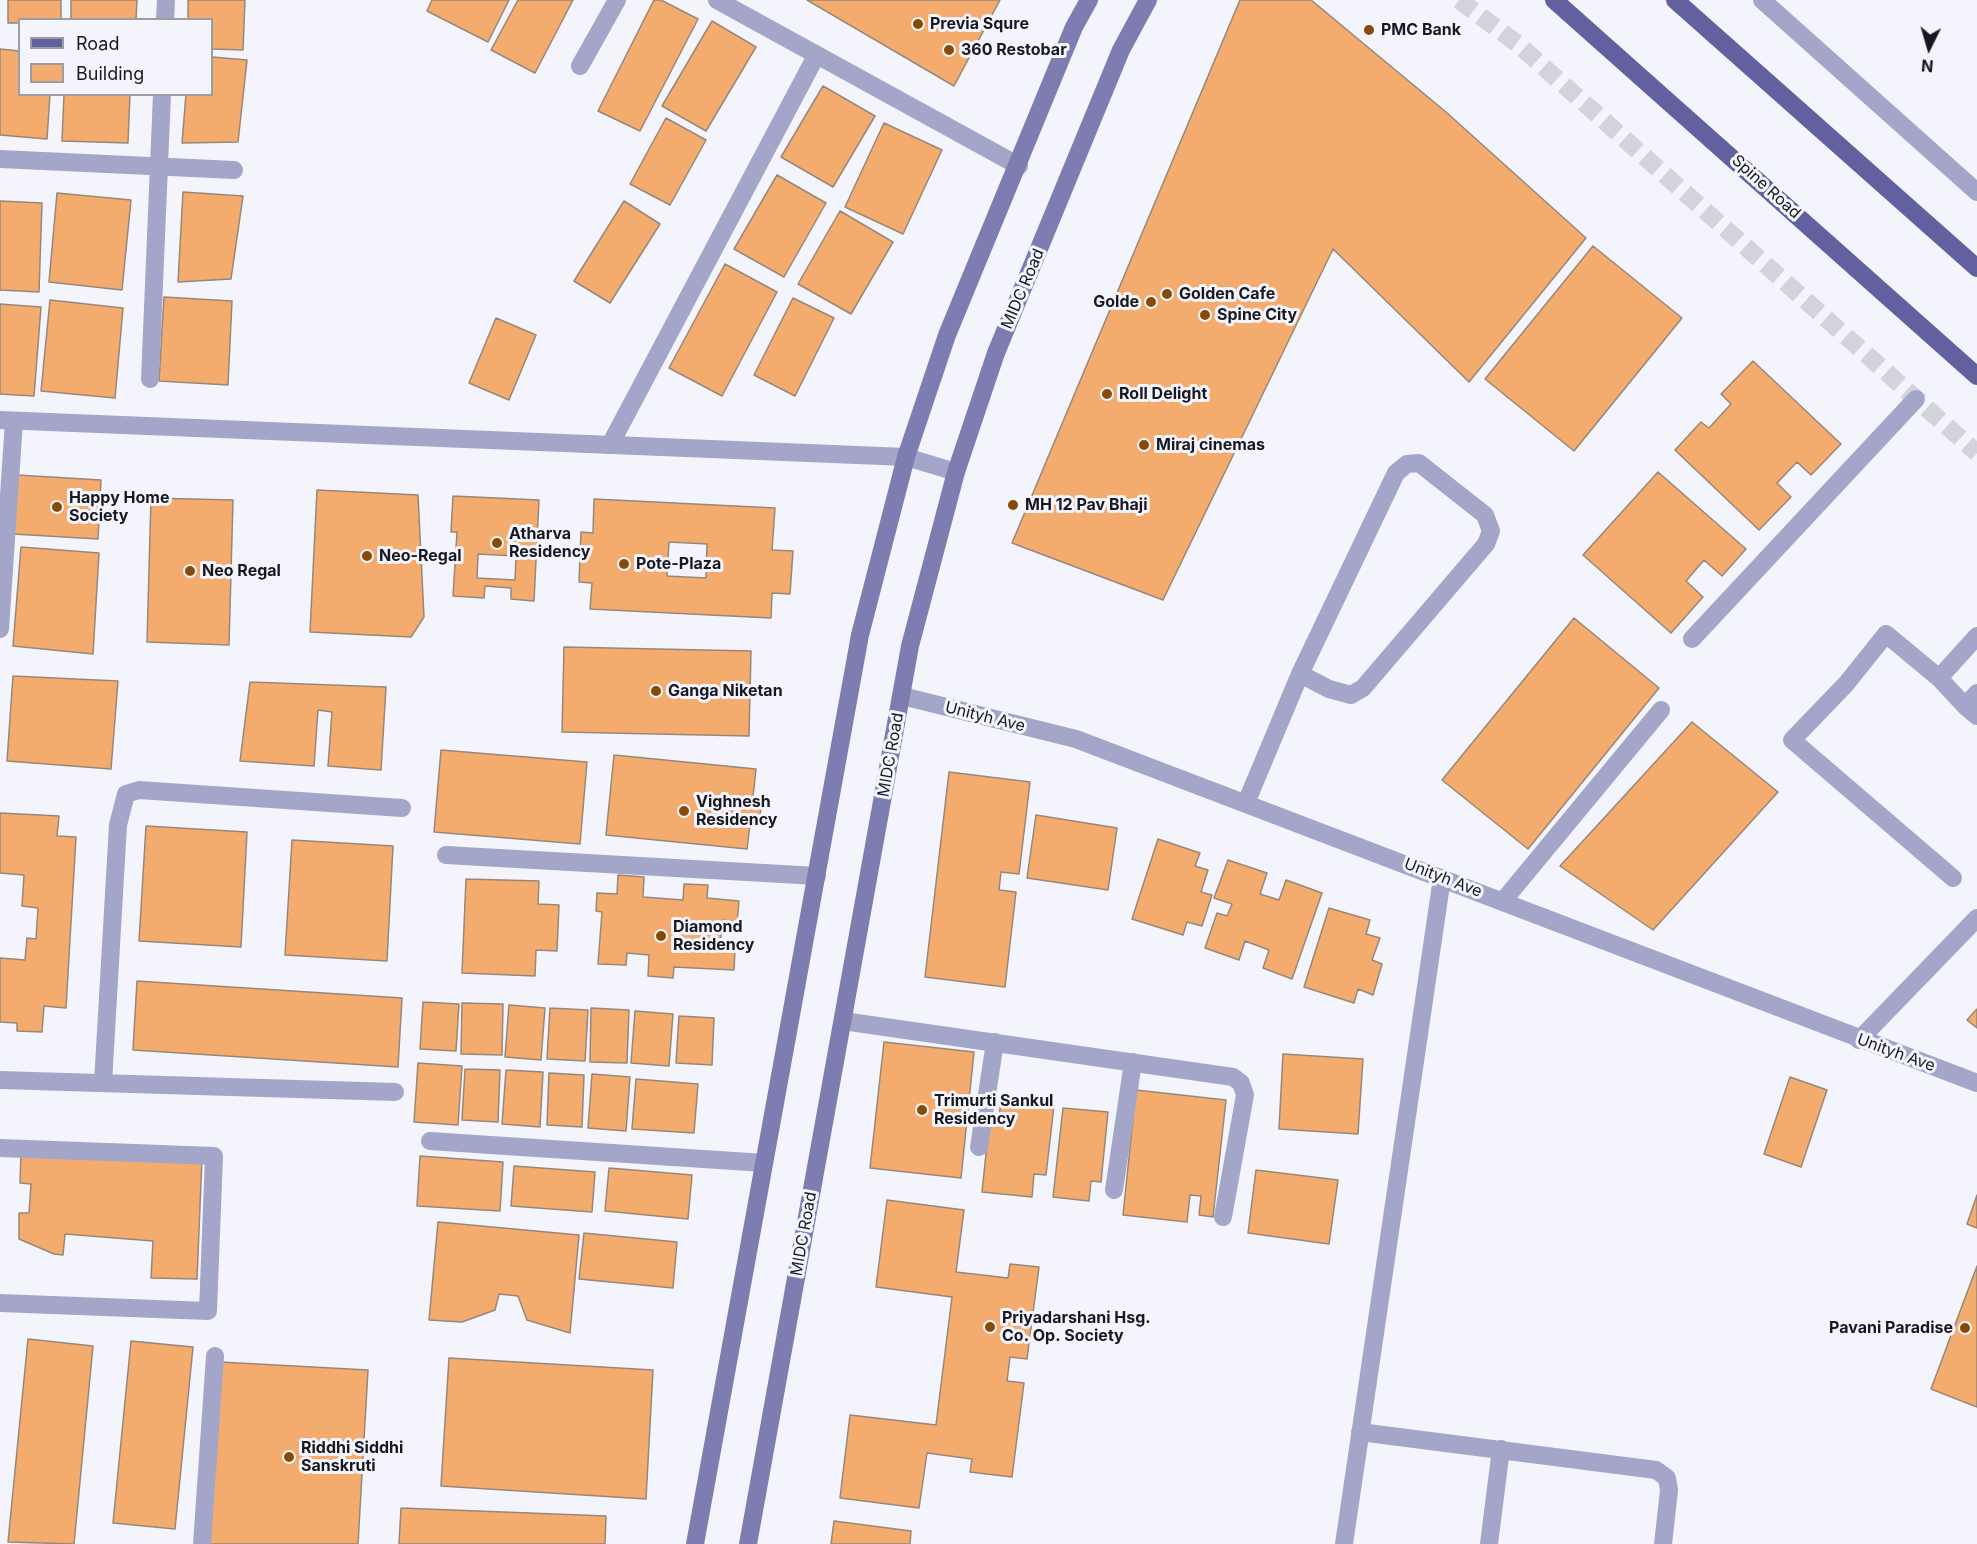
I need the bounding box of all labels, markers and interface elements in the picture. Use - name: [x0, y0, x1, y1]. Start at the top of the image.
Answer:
- place label: Previa Squre: [930, 14, 1029, 34]
- marker: Previa Squre: [911, 17, 925, 31]
- legend: [18, 18, 213, 96]
- north arrow: [1899, 18, 1959, 78]
- place label: PMC Bank: [1381, 20, 1461, 40]
- marker: PMC Bank: [1362, 23, 1376, 37]
- text: Road: [76, 33, 119, 54]
- place label: 360 Restobar: [961, 40, 1067, 60]
- marker: 360 Restobar: [942, 43, 956, 57]
- text: N: [1920, 55, 1934, 76]
- text: Building: [76, 63, 144, 84]
- street label: Spine Road: [1728, 151, 1804, 223]
- street label: MIDC Road: [998, 246, 1048, 332]
- place label: Golden Cafe: [1179, 284, 1275, 304]
- marker: Golden Cafe: [1160, 287, 1174, 301]
- place label: Golde: [1093, 292, 1139, 312]
- marker: Golde: [1144, 295, 1158, 309]
- place label: Spine City: [1217, 305, 1297, 325]
- marker: Spine City: [1198, 308, 1212, 322]
- place label: Roll Delight: [1119, 384, 1207, 404]
- marker: Roll Delight: [1100, 387, 1114, 401]
- place label: Miraj cinemas: [1156, 435, 1265, 455]
- marker: Miraj cinemas: [1137, 438, 1151, 452]
- place label: Happy Home Society: [69, 488, 169, 526]
- place label: MH 12 Pav Bhaji: [1025, 495, 1147, 515]
- marker: MH 12 Pav Bhaji: [1006, 498, 1020, 512]
- marker: Happy Home Society: [50, 500, 64, 514]
- place label: Atharva Residency: [509, 524, 590, 562]
- marker: Atharva Residency: [490, 536, 504, 550]
- place label: Neo-Regal: [379, 546, 462, 566]
- marker: Neo-Regal: [360, 549, 374, 563]
- place label: Pote-Plaza: [636, 554, 721, 574]
- marker: Pote-Plaza: [617, 557, 631, 571]
- place label: Neo Regal: [202, 561, 281, 581]
- marker: Neo Regal: [183, 564, 197, 578]
- place label: Ganga Niketan: [668, 681, 783, 701]
- marker: Ganga Niketan: [649, 684, 663, 698]
- street label: Unityh Ave: [943, 698, 1027, 736]
- street label: MIDC Road: [874, 711, 908, 799]
- place label: Vighnesh Residency: [696, 792, 777, 830]
- marker: Vighnesh Residency: [677, 804, 691, 818]
- street label: Unityh Ave: [1401, 854, 1485, 902]
- place label: Diamond Residency: [673, 917, 754, 955]
- marker: Diamond Residency: [654, 929, 668, 943]
- street label: Unityh Ave: [1854, 1030, 1938, 1076]
- place label: Trimurti Sankul Residency: [934, 1091, 1053, 1129]
- marker: Trimurti Sankul Residency: [915, 1103, 929, 1117]
- street label: MIDC Road: [787, 1190, 821, 1278]
- place label: Priyadarshani Hsg. Co. Op. Society: [1002, 1308, 1151, 1346]
- place label: Pavani Paradise: [1829, 1318, 1953, 1338]
- marker: Priyadarshani Hsg. Co. Op. Society: [983, 1320, 997, 1334]
- marker: Pavani Paradise: [1958, 1321, 1972, 1335]
- place label: Riddhi Siddhi Sanskruti: [301, 1438, 403, 1476]
- marker: Riddhi Siddhi Sanskruti: [282, 1450, 296, 1464]

